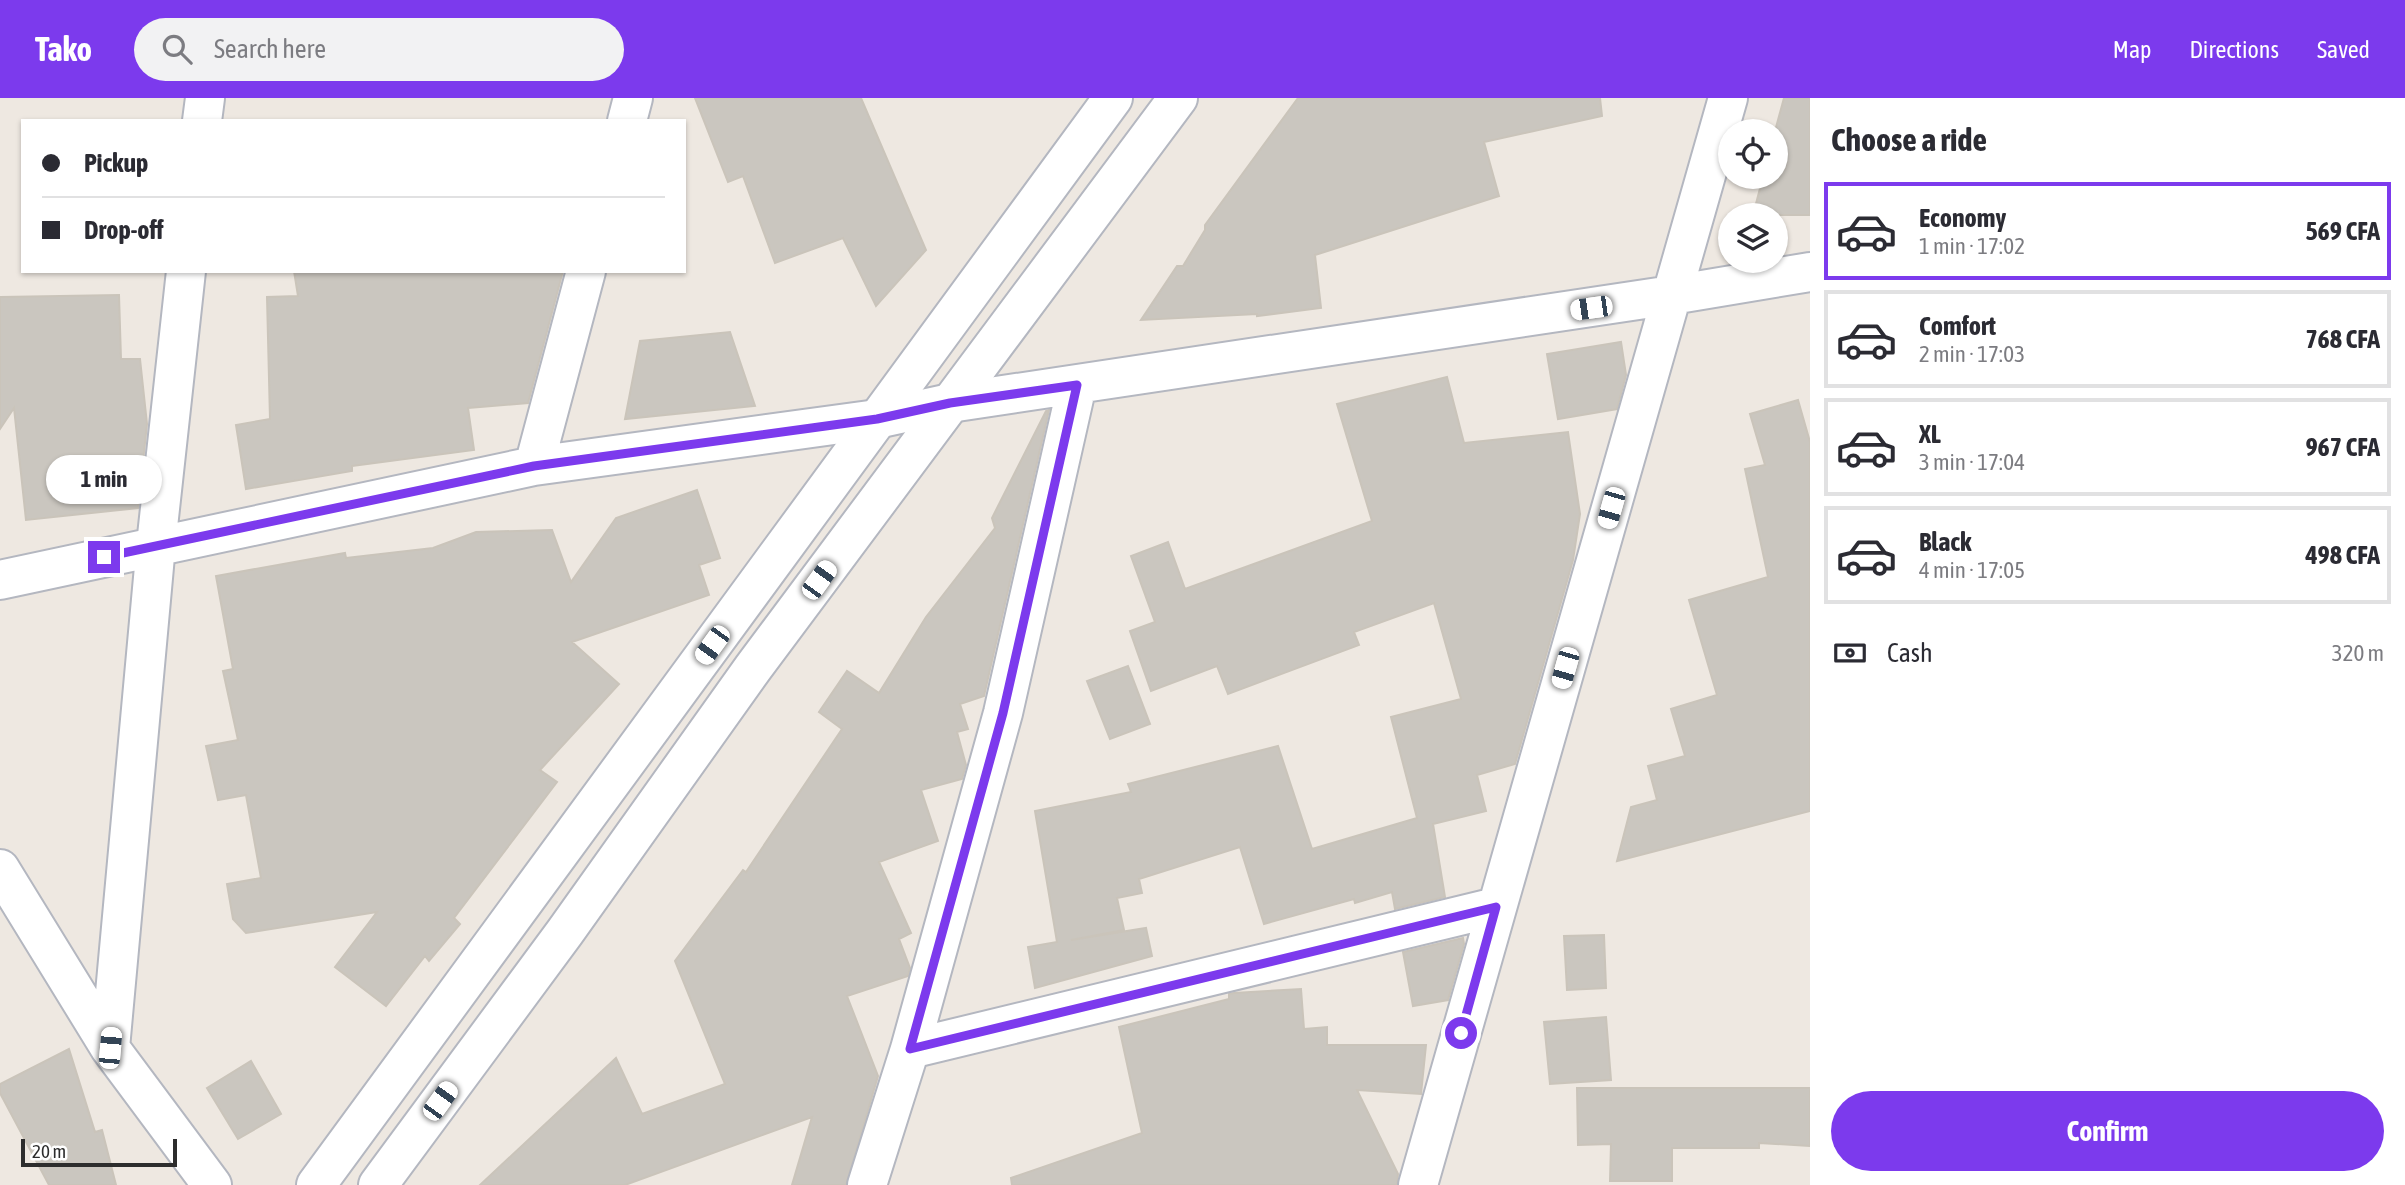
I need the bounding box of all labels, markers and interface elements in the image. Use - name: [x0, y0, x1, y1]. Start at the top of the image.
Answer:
- search box: [134, 18, 624, 81]
- text: Tako: [35, 30, 92, 68]
- icon: search: [158, 30, 196, 68]
- text: Search here: [214, 34, 326, 64]
- text: Map: [2113, 36, 2151, 63]
- text: Directions: [2189, 36, 2279, 63]
- text: Saved: [2317, 36, 2370, 63]
- map controls: [1718, 119, 1788, 273]
- button: locate: [1718, 119, 1788, 189]
- text: Choose a ride: [1831, 121, 1987, 158]
- text: Pickup: [84, 148, 148, 178]
- icon: car: [1835, 200, 1898, 263]
- button: layers: [1718, 203, 1788, 273]
- text: Economy: [1919, 203, 2006, 233]
- text: Drop-off: [84, 215, 164, 245]
- text: 569 CFA: [2305, 216, 2380, 246]
- text: 1 min · 17:02: [1919, 233, 2025, 259]
- car: [1569, 295, 1614, 321]
- icon: car: [1835, 308, 1898, 371]
- text: Comfort: [1919, 311, 1996, 341]
- text: 768 CFA: [2305, 324, 2380, 354]
- text: 2 min · 17:03: [1919, 341, 2025, 367]
- icon: car: [1835, 416, 1898, 479]
- text: XL: [1919, 419, 1941, 449]
- text: 967 CFA: [2305, 432, 2380, 462]
- text: 3 min · 17:04: [1919, 449, 2025, 475]
- callout: 1 min: [46, 456, 162, 504]
- text: 1 min: [81, 466, 127, 492]
- car: [1596, 485, 1627, 531]
- icon: car: [1835, 524, 1898, 587]
- text: Black: [1919, 527, 1971, 557]
- text: 498 CFA: [2305, 540, 2380, 570]
- route end: [88, 541, 120, 573]
- car: [799, 557, 840, 603]
- text: 4 min · 17:05: [1919, 557, 2025, 583]
- car: [692, 622, 733, 668]
- icon: cash: [1831, 634, 1869, 672]
- text: Cash: [1887, 638, 1933, 668]
- text: 320 m: [2332, 640, 2384, 666]
- car: [1550, 645, 1581, 691]
- route start: [1445, 1017, 1477, 1049]
- car: [98, 1026, 123, 1070]
- car: [420, 1078, 461, 1124]
- button: Confirm: [1831, 1091, 2384, 1171]
- scale bar: [21, 1136, 177, 1168]
- text: 20 m: [32, 1140, 66, 1162]

